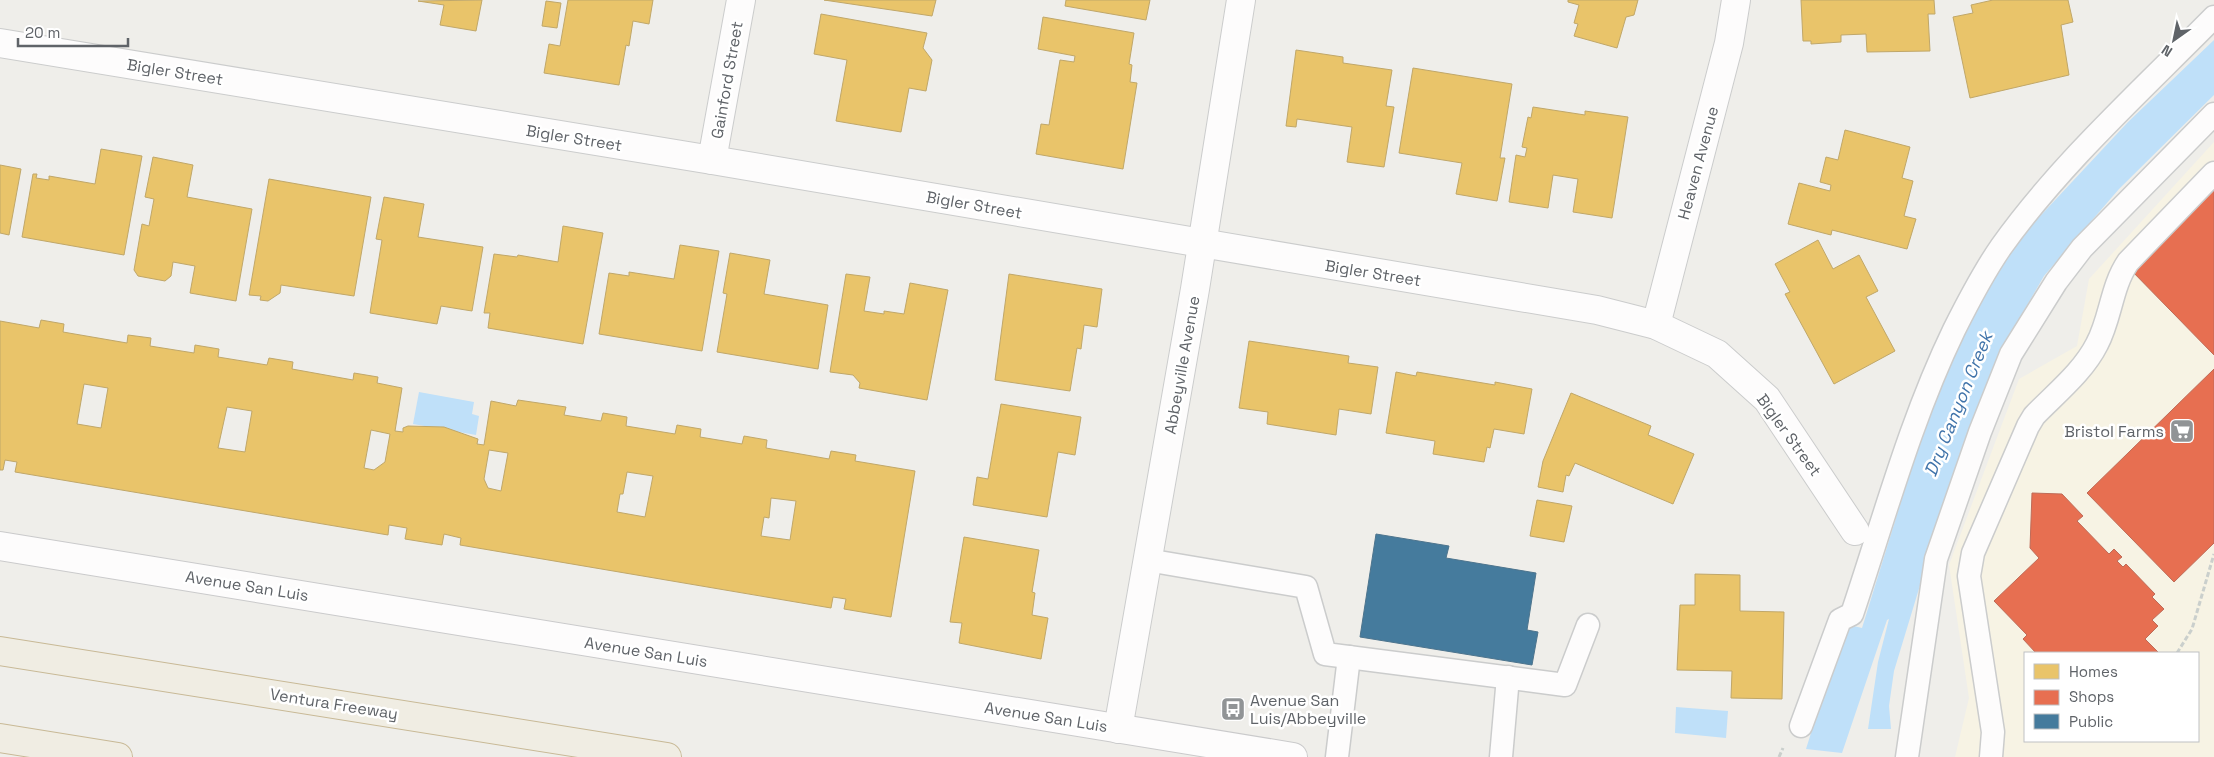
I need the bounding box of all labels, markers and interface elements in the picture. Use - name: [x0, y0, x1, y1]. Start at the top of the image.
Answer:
- scale bar: [18, 15, 128, 47]
- north arrow: [2149, 15, 2199, 65]
- street label: Gainford Street: [706, 20, 748, 140]
- text: 20 m: [25, 23, 60, 42]
- text: N: [2158, 41, 2176, 61]
- street label: Bigler Street: [125, 54, 225, 90]
- street label: Heaven Avenue: [1673, 104, 1723, 222]
- street label: Bigler Street: [524, 120, 624, 156]
- street label: Bigler Street: [924, 186, 1024, 224]
- street label: Bigler Street: [1323, 255, 1423, 291]
- street label: Abbeyville Avenue: [1159, 294, 1205, 436]
- water label: Dry Canyon Creek: [1918, 326, 1998, 480]
- street label: Bigler Street: [1752, 390, 1826, 480]
- supermarket icon: Bristol Farms: [2169, 418, 2195, 444]
- place label: Bristol Farms: [2064, 421, 2164, 442]
- street label: Avenue San Luis: [184, 566, 310, 606]
- street label: Avenue San Luis: [583, 632, 709, 672]
- legend: [2024, 652, 2199, 742]
- text: Homes: [2069, 662, 2118, 681]
- street label: Ventura Freeway: [269, 684, 399, 724]
- text: Shops: [2069, 687, 2114, 706]
- place label: Avenue San Luis/Abbeyville: [1250, 690, 1366, 729]
- bus stop icon: Avenue San Luis/Abbeyville: [1220, 696, 1246, 722]
- street label: Avenue San Luis: [983, 697, 1109, 737]
- text: Public: [2069, 712, 2113, 731]

